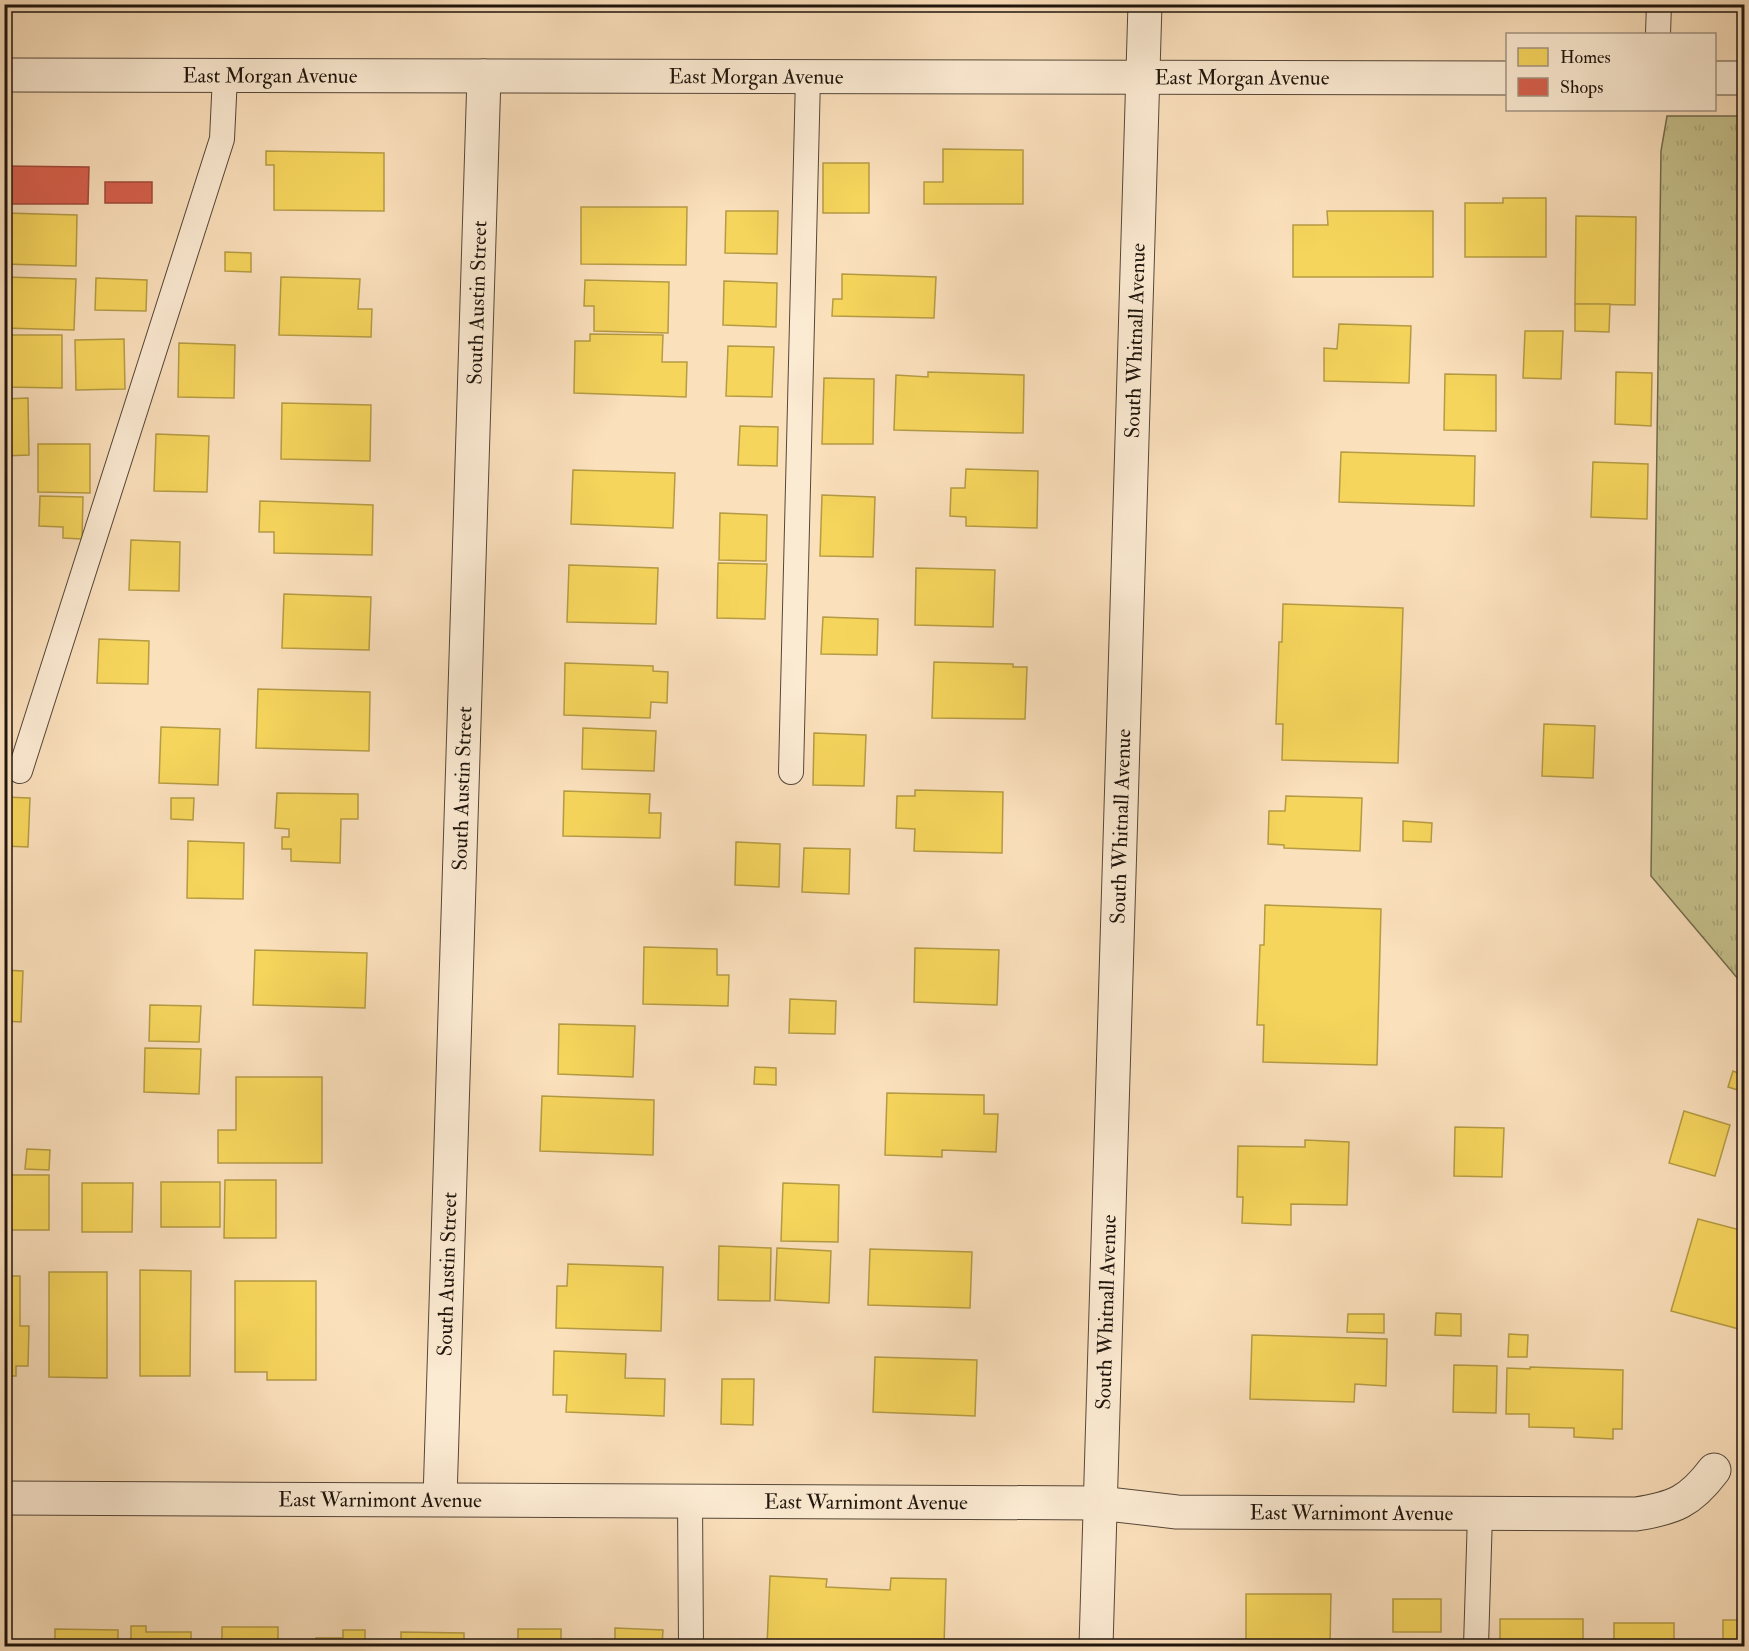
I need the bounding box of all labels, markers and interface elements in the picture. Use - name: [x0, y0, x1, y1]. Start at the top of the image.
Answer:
- legend: [1506, 33, 1716, 111]
- text: Homes: [1560, 46, 1611, 69]
- street label: East Morgan Avenue: [182, 62, 358, 90]
- street label: East Morgan Avenue: [668, 63, 844, 91]
- street label: East Morgan Avenue: [1154, 64, 1330, 92]
- text: Shops: [1560, 76, 1603, 99]
- street label: South Austin Street: [461, 220, 494, 385]
- street label: South Whitnall Avenue: [1119, 242, 1152, 439]
- street label: South Austin Street: [446, 706, 479, 871]
- street label: South Whitnall Avenue: [1105, 728, 1137, 924]
- street label: South Austin Street: [431, 1191, 463, 1357]
- street label: South Whitnall Avenue: [1090, 1214, 1123, 1410]
- street label: East Warnimont Avenue: [278, 1486, 482, 1514]
- street label: East Warnimont Avenue: [764, 1488, 968, 1516]
- street label: East Warnimont Avenue: [1250, 1499, 1454, 1527]

